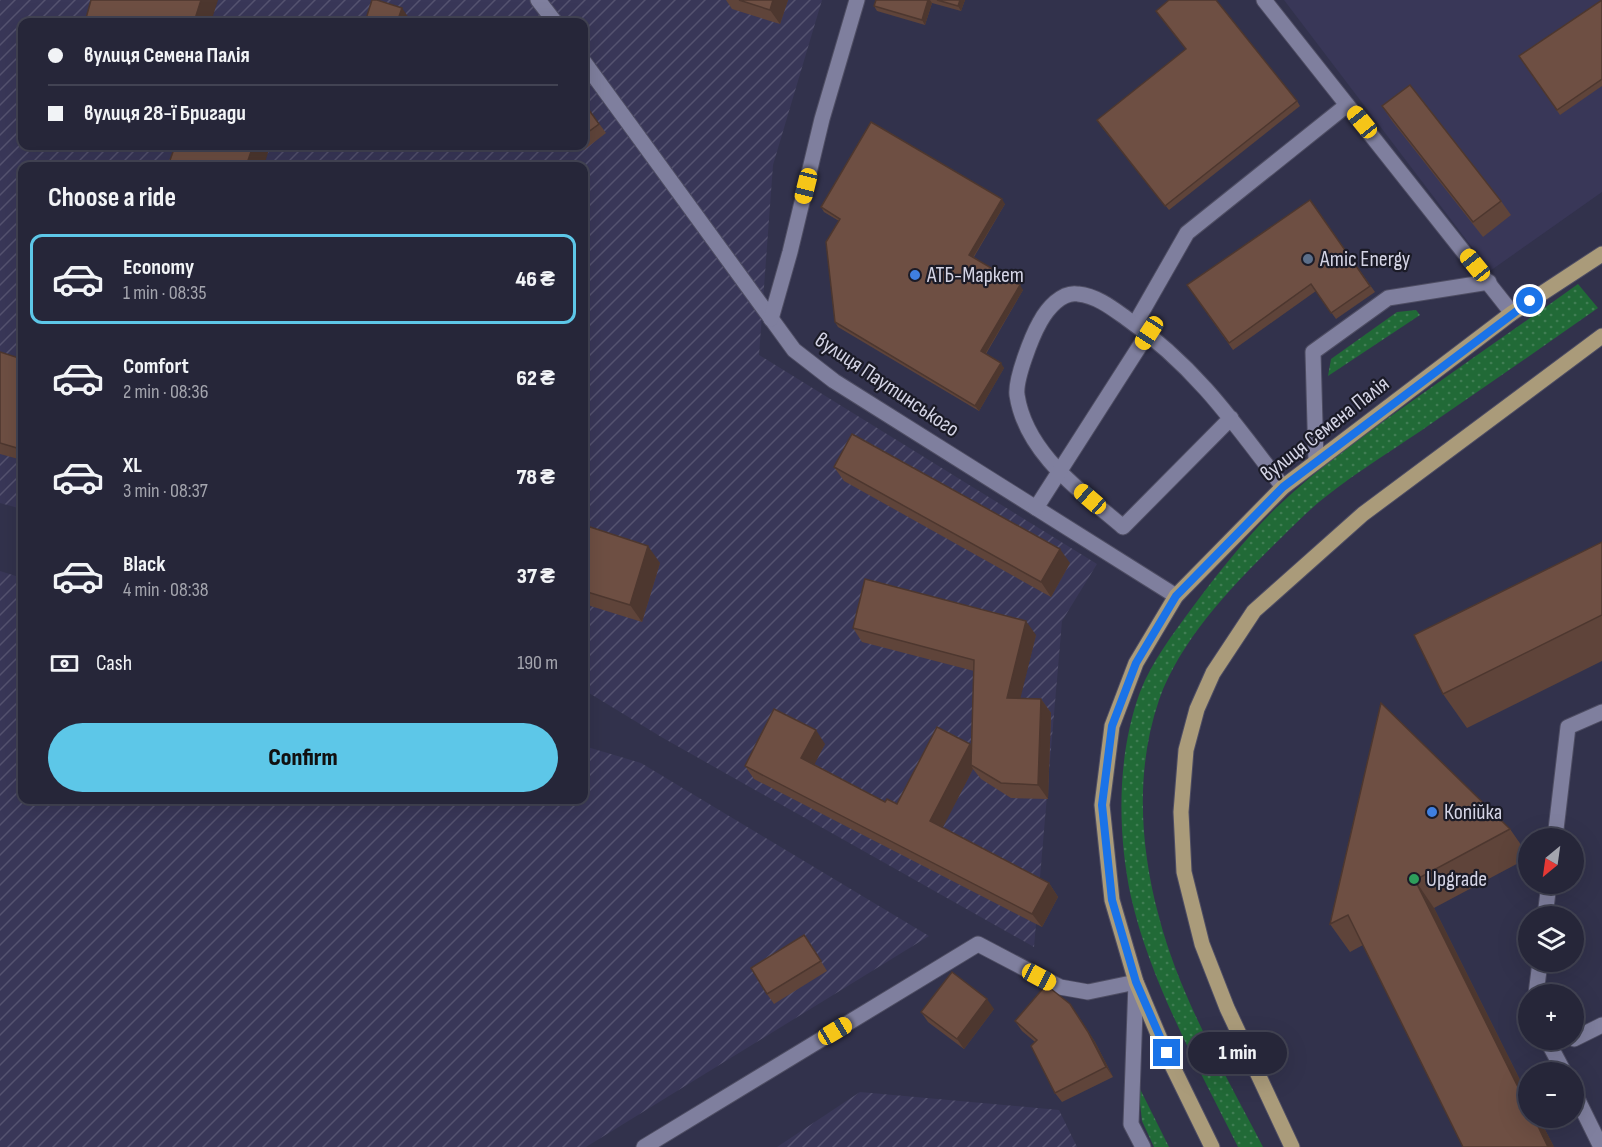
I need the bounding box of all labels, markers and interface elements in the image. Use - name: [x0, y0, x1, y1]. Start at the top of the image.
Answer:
- text: вулиця Семена Палія: [84, 42, 250, 69]
- text: вулиця 28-ї Бригади: [84, 100, 246, 127]
- car: [1344, 102, 1380, 142]
- car: [793, 166, 819, 206]
- text: Choose a ride: [48, 182, 176, 214]
- car: [1457, 245, 1493, 285]
- place label: Amic Energy: [1319, 246, 1411, 273]
- icon: car: [51, 252, 105, 306]
- marker: Amic Energy: [1301, 252, 1315, 266]
- text: Economy: [123, 254, 194, 281]
- place label: АТБ-Маркет: [926, 262, 1024, 289]
- text: 46 ₴: [516, 266, 555, 293]
- marker: АТБ-Маркет: [908, 268, 922, 282]
- text: 1 min · 08:35: [123, 281, 207, 305]
- route start: [1516, 287, 1543, 314]
- car: [1132, 313, 1166, 353]
- street label: вулиця Паутинського: [810, 327, 964, 443]
- icon: car: [51, 351, 105, 405]
- text: Comfort: [123, 353, 189, 380]
- text: 62 ₴: [516, 365, 555, 392]
- street label: вулиця Семена Палія: [1255, 370, 1395, 488]
- text: 2 min · 08:36: [123, 380, 208, 404]
- icon: car: [51, 450, 105, 504]
- text: XL: [123, 452, 142, 479]
- text: 78 ₴: [516, 464, 555, 491]
- text: 3 min · 08:37: [123, 479, 208, 503]
- car: [1071, 480, 1109, 518]
- icon: car: [51, 549, 105, 603]
- text: Black: [123, 551, 165, 578]
- text: 37 ₴: [517, 563, 555, 590]
- text: 4 min · 08:38: [123, 578, 209, 602]
- icon: cash: [48, 647, 81, 680]
- text: Cash: [96, 650, 132, 677]
- text: 190 m: [517, 651, 558, 675]
- button: Confirm: [48, 723, 558, 792]
- place label: Копійка: [1444, 799, 1502, 826]
- marker: Копійка: [1425, 805, 1439, 819]
- north arrow: [1518, 828, 1584, 894]
- map controls: [1518, 828, 1584, 1128]
- place label: Upgrade: [1426, 866, 1487, 893]
- marker: Upgrade: [1407, 872, 1421, 886]
- button: layers: [1518, 906, 1584, 972]
- car: [1019, 961, 1059, 993]
- button: +: [1518, 984, 1584, 1050]
- car: [815, 1014, 855, 1048]
- callout: 1 min: [1188, 1032, 1287, 1074]
- route end: [1153, 1039, 1180, 1066]
- text: 1 min: [1218, 1041, 1257, 1065]
- button: −: [1518, 1062, 1584, 1128]

